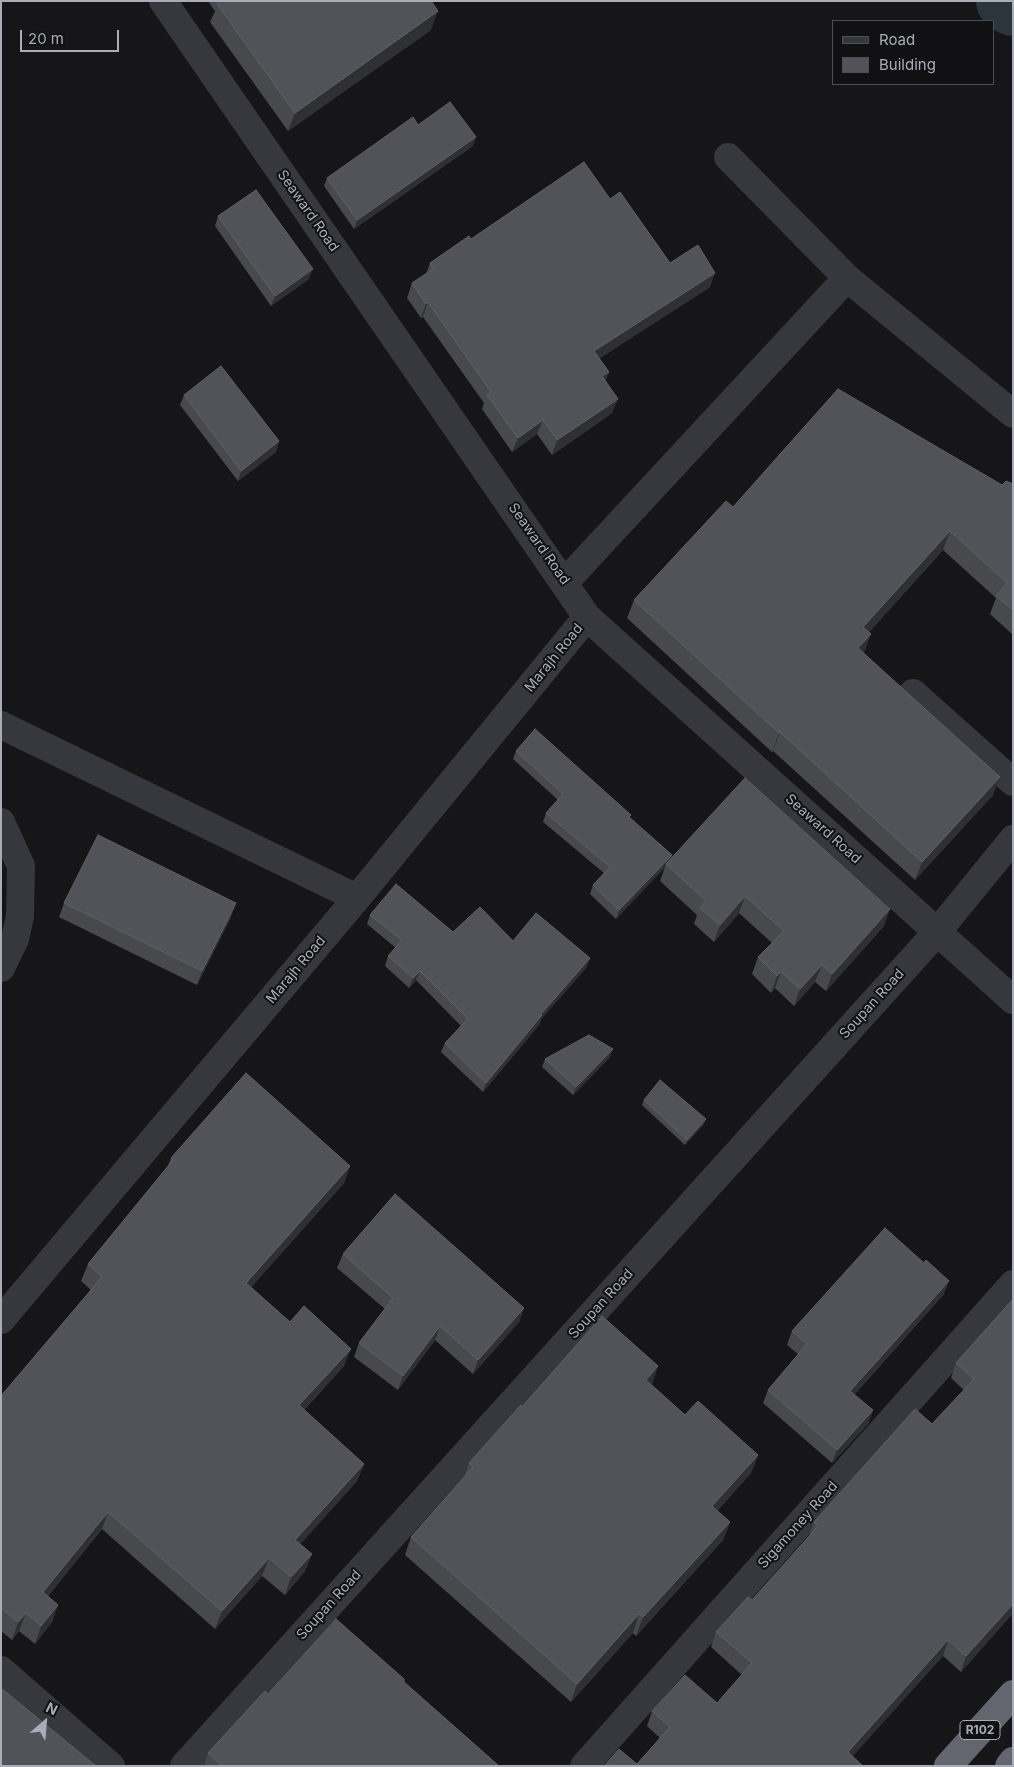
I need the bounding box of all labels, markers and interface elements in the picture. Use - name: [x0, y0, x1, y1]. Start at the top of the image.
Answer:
- scale bar: [22, 20, 121, 52]
- legend: [832, 20, 994, 85]
- text: 20 m: [28, 29, 64, 48]
- text: Road: [879, 30, 915, 49]
- text: Building: [879, 55, 936, 74]
- street label: Seaward Road: [274, 167, 342, 255]
- street label: Seaward Road: [505, 500, 573, 588]
- street label: Marajh Road: [521, 620, 587, 696]
- street label: Seaward Road: [782, 791, 864, 867]
- street label: Marajh Road: [263, 933, 329, 1007]
- street label: Soupan Road: [836, 966, 908, 1042]
- street label: Soupan Road: [565, 1266, 637, 1342]
- street label: Sigamoney Road: [755, 1478, 841, 1572]
- street label: Soupan Road: [293, 1567, 365, 1643]
- north arrow: [20, 1697, 70, 1747]
- text: N: [43, 1698, 61, 1718]
- road number: R102: [960, 1720, 1000, 1740]

